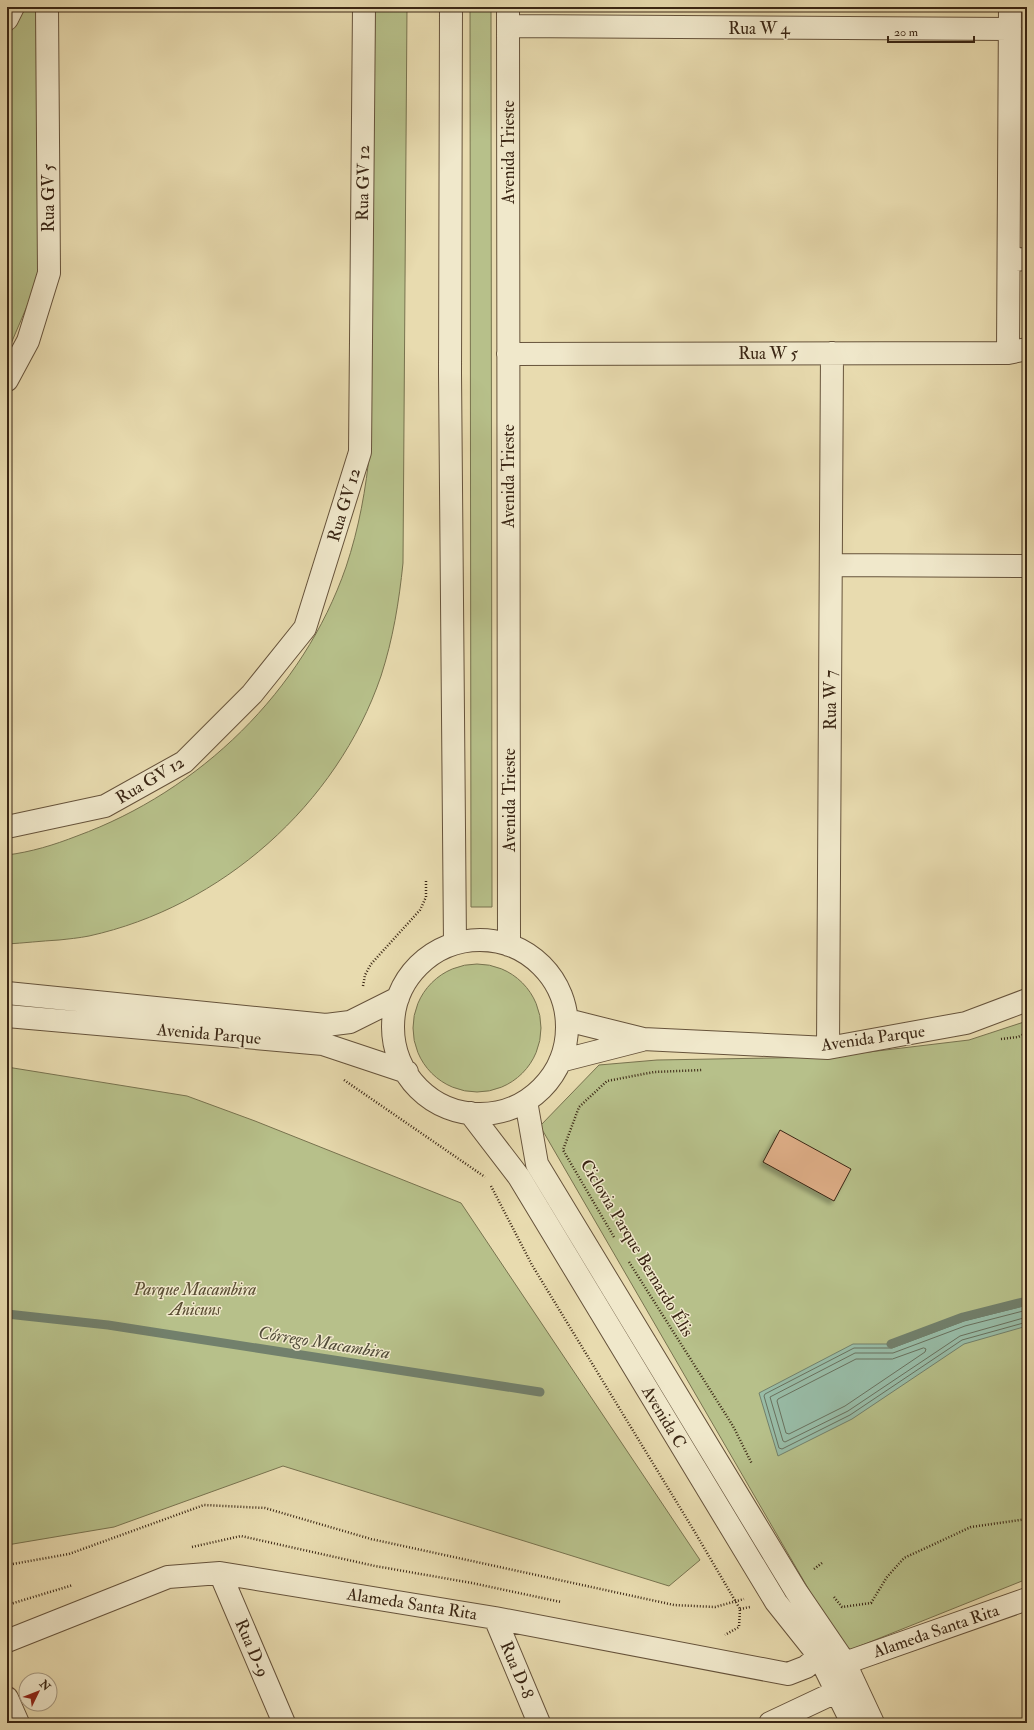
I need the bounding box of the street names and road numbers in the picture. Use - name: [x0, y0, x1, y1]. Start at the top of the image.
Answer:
- street label: Rua W 4: [728, 18, 791, 39]
- street label: Avenida Trieste: [498, 100, 519, 205]
- street label: Rua GV 12: [352, 145, 374, 221]
- street label: Rua GV 5: [38, 163, 59, 232]
- street label: Rua W 5: [738, 343, 798, 364]
- street label: Avenida Trieste: [498, 424, 519, 529]
- street label: Rua GV 12: [323, 465, 365, 544]
- street label: Rua W 7: [820, 670, 841, 730]
- street label: Avenida Trieste: [499, 748, 520, 853]
- street label: Rua GV 12: [112, 751, 188, 809]
- street label: Avenida Parque: [155, 1019, 262, 1049]
- street label: Avenida Parque: [819, 1020, 926, 1056]
- street label: Ciclovia Parque Bernardo Élis: [576, 1155, 699, 1341]
- street label: Avenida C: [637, 1381, 691, 1452]
- street label: Alameda Santa Rita: [344, 1583, 480, 1625]
- street label: Alameda Santa Rita: [869, 1599, 1003, 1663]
- street label: Rua D-9: [230, 1616, 274, 1680]
- street label: Rua D-8: [496, 1638, 538, 1702]

